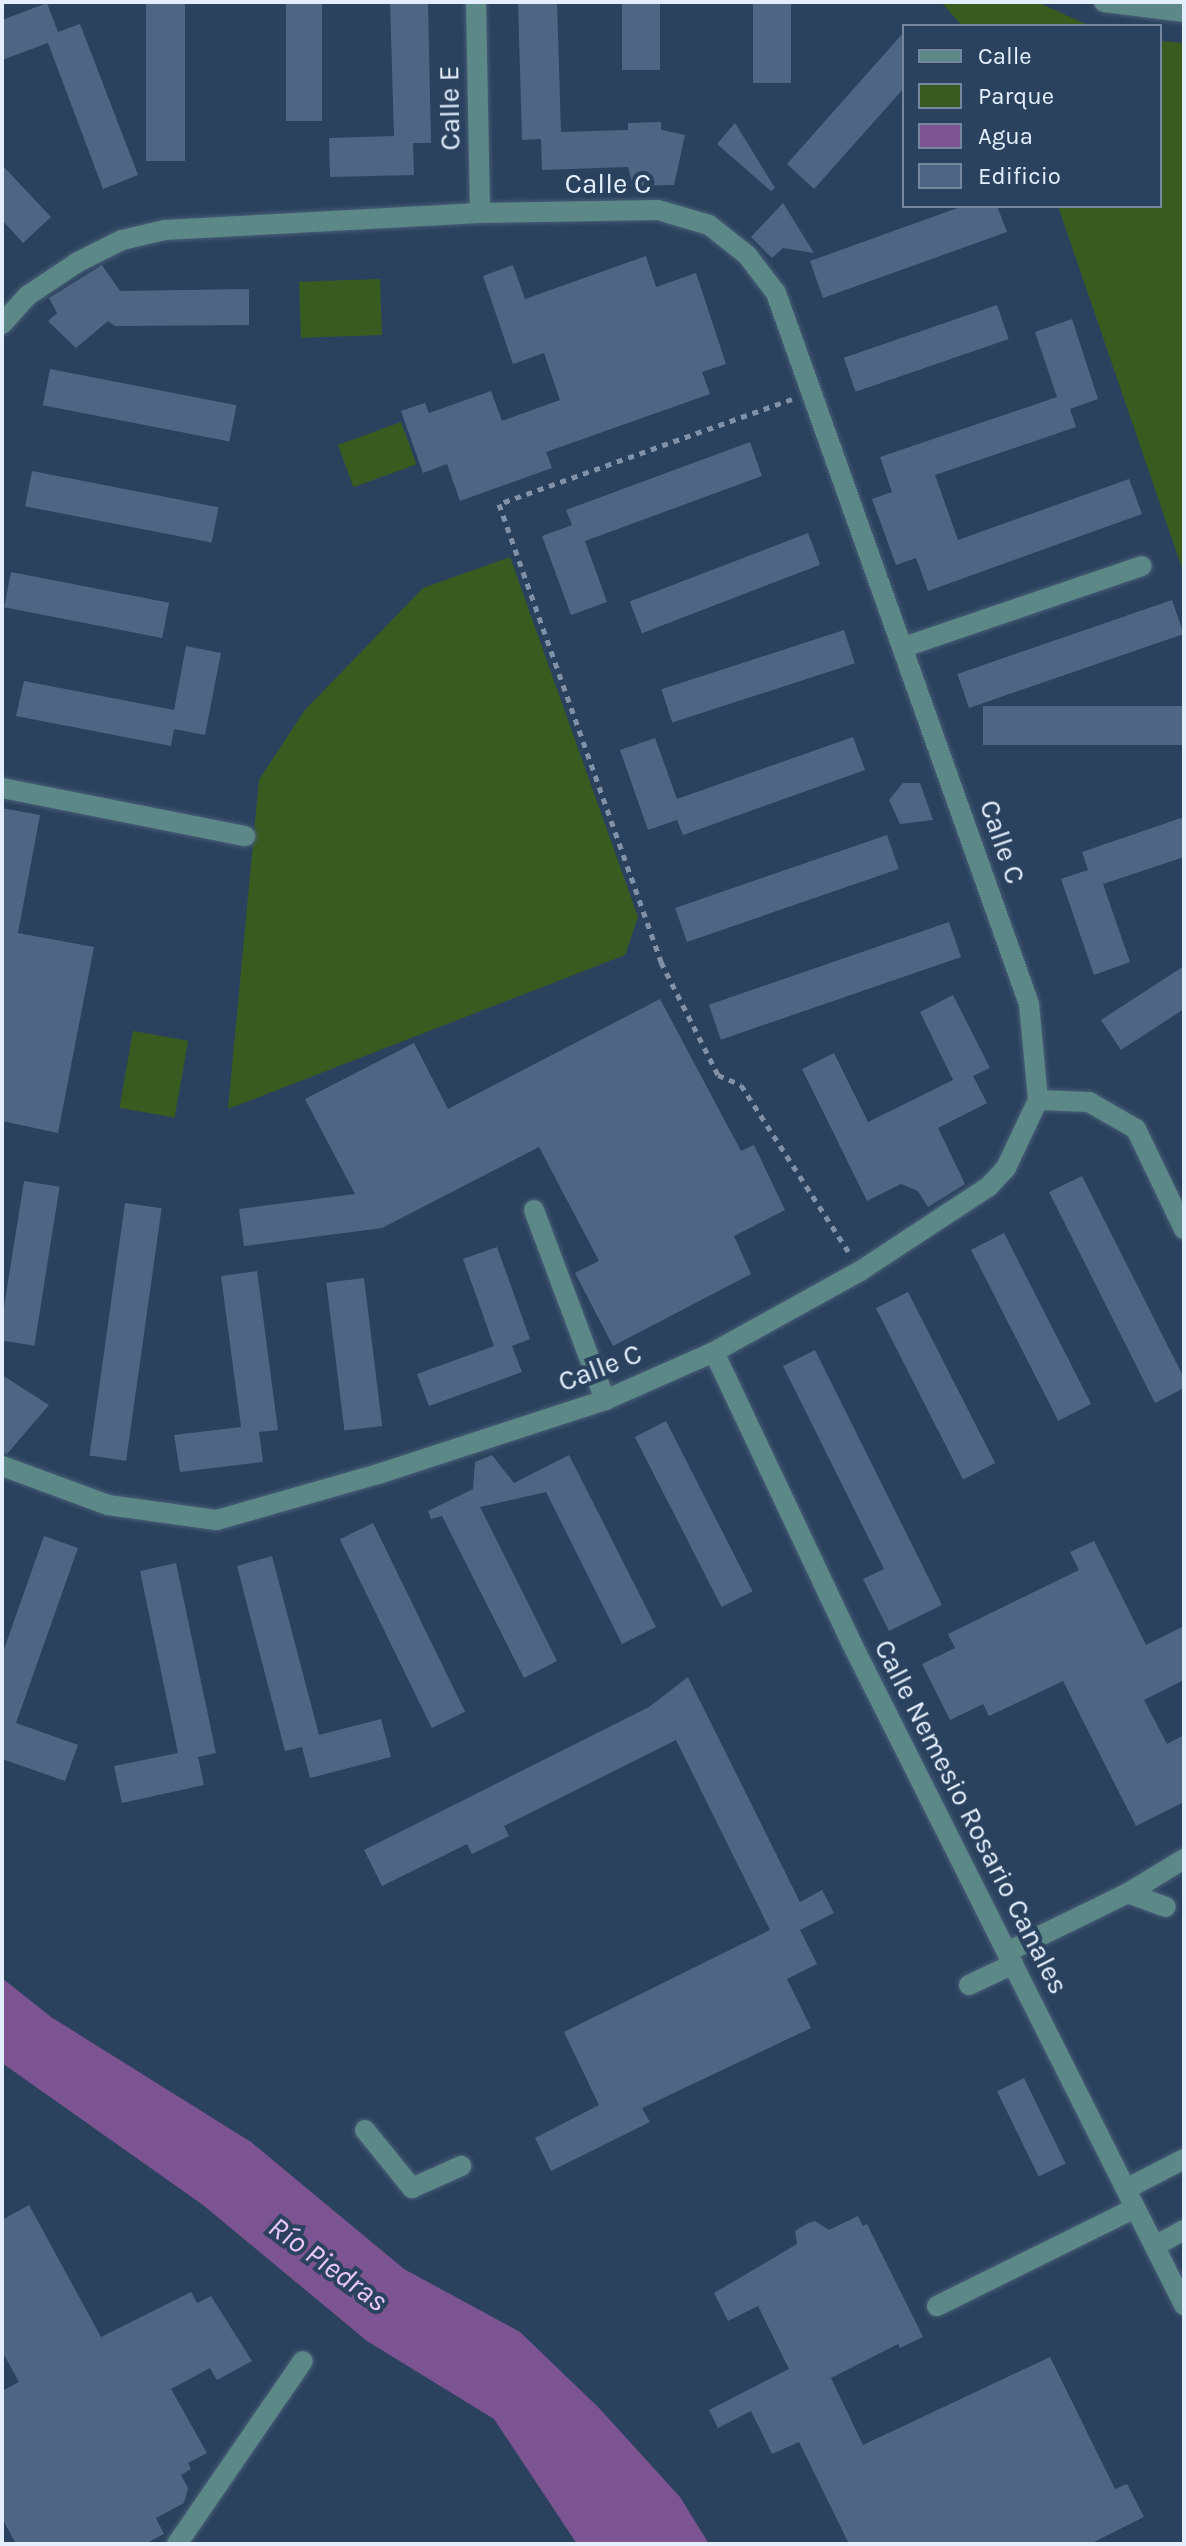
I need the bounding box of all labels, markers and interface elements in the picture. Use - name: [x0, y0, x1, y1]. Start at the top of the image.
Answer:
- legend: [902, 24, 1162, 208]
- text: Calle: [978, 42, 1032, 70]
- street label: Calle E: [432, 65, 468, 151]
- text: Parque: [978, 82, 1054, 110]
- text: Agua: [978, 122, 1033, 150]
- text: Edificio: [978, 162, 1061, 190]
- street label: Calle C: [565, 167, 651, 201]
- street label: Calle C: [972, 796, 1032, 888]
- street label: Calle C: [554, 1337, 646, 1399]
- street label: Calle Nemesio Rosario Canales: [867, 1634, 1075, 2000]
- water label: Río Piedras: [261, 2209, 395, 2319]

